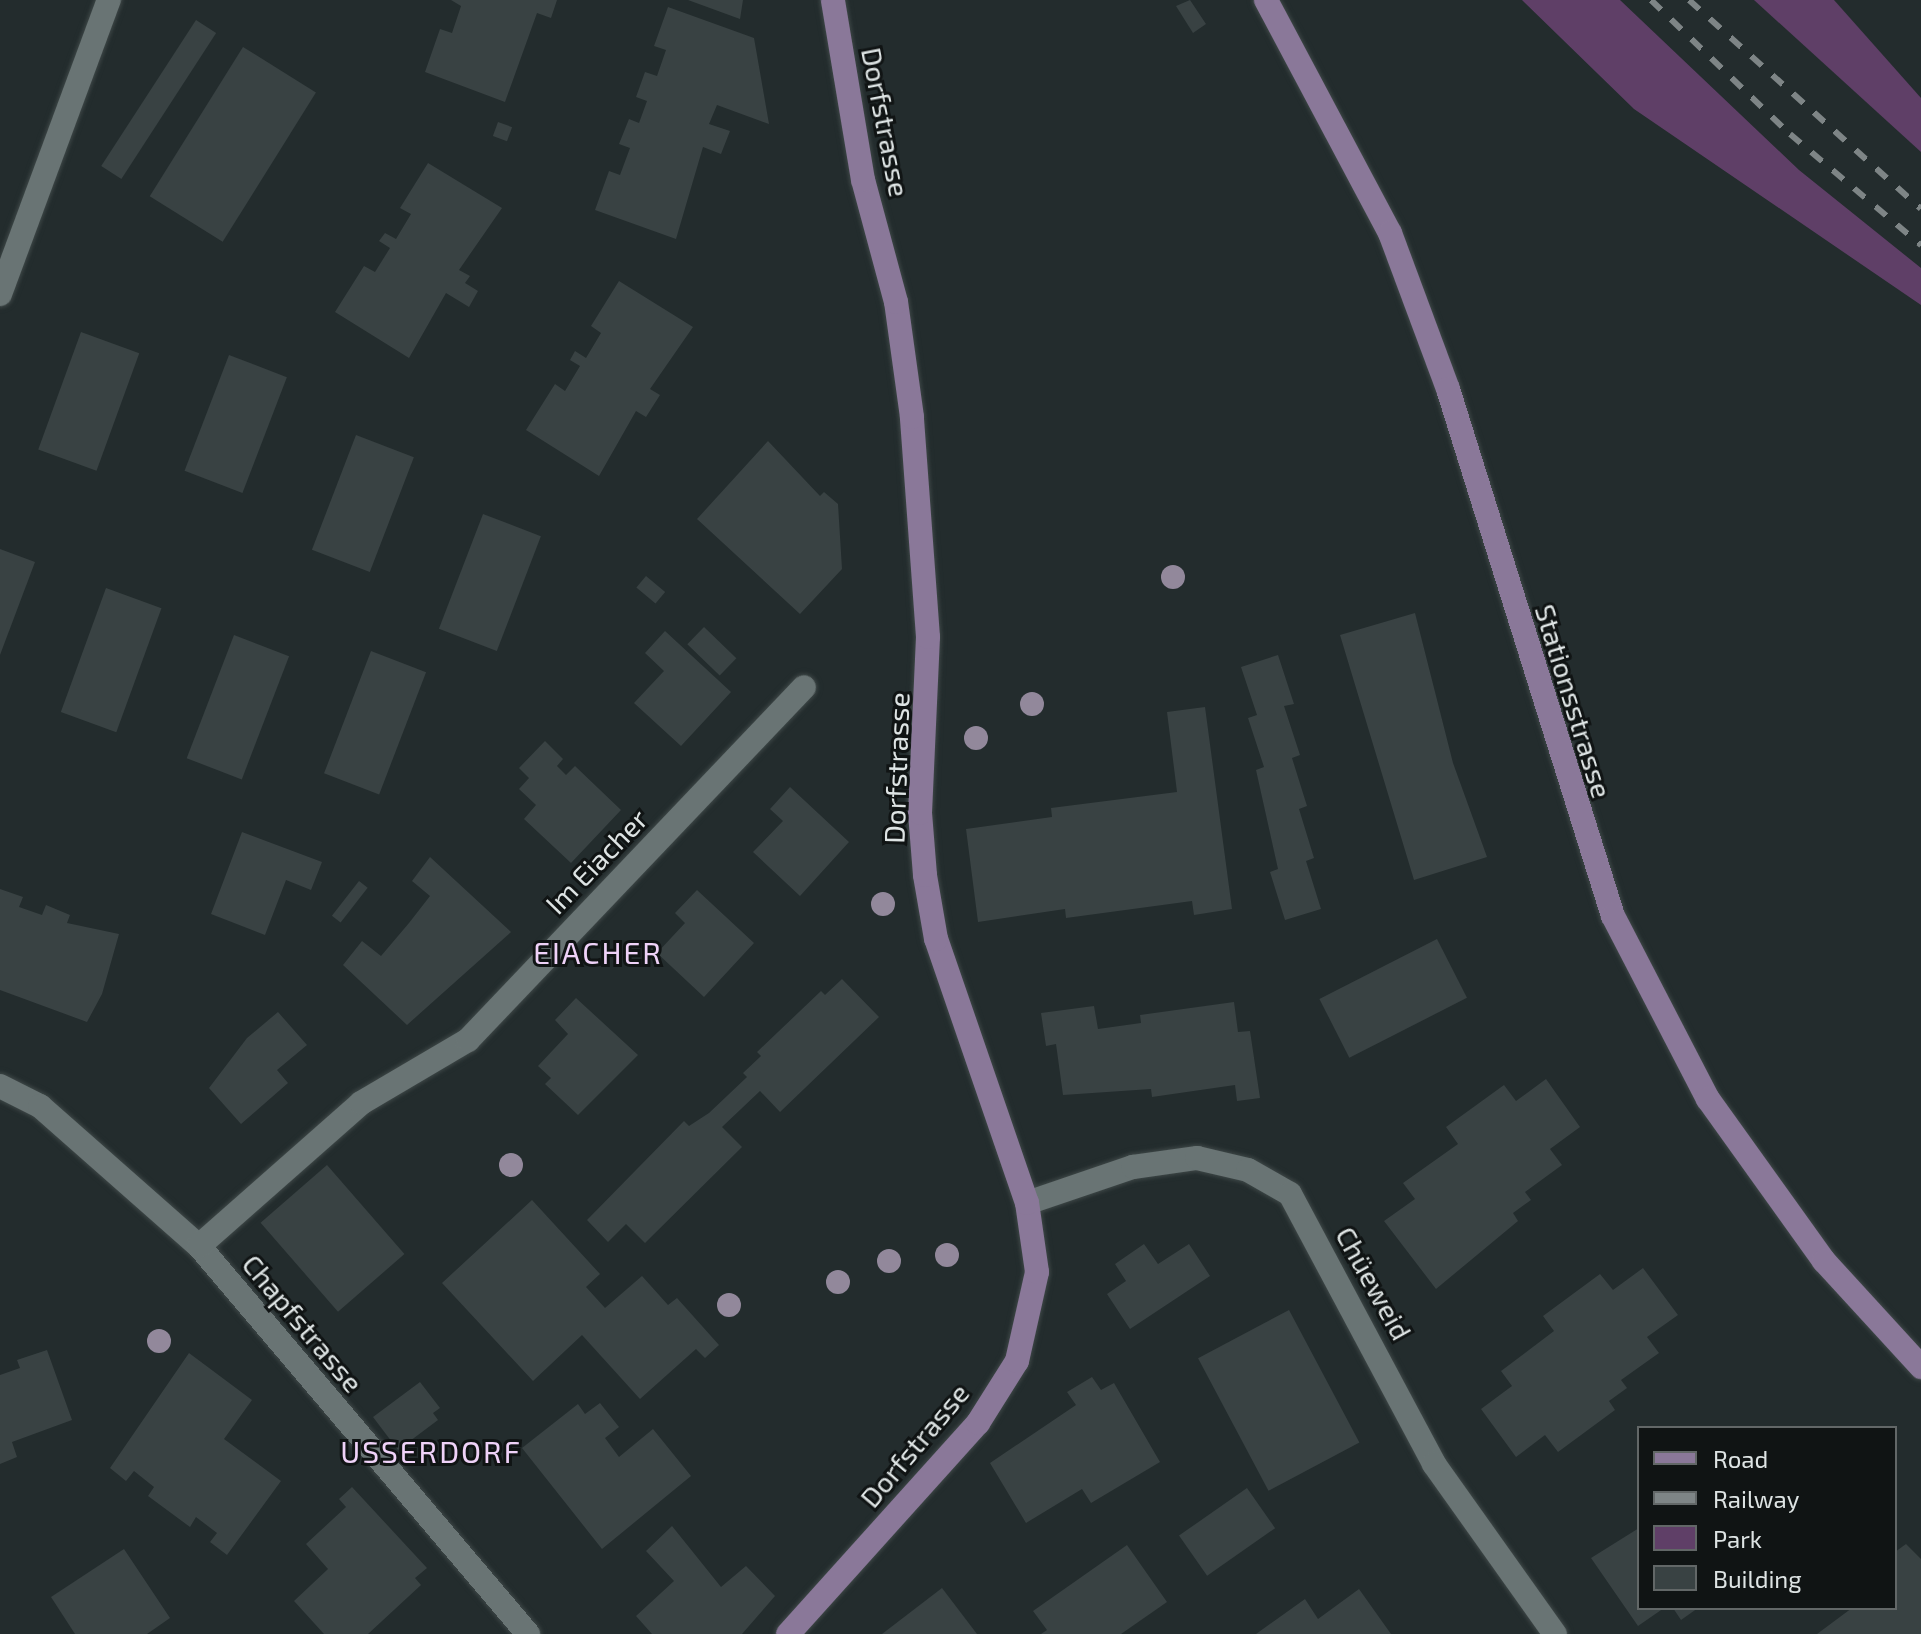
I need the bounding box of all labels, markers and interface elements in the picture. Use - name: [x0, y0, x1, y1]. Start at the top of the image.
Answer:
- street label: Dorfstrasse: [855, 45, 917, 199]
- street label: Stationsstrasse: [1529, 600, 1619, 802]
- street label: Dorfstrasse: [877, 692, 915, 844]
- street label: Im Eiacher: [538, 802, 654, 920]
- district label: EIACHER: [533, 934, 663, 970]
- street label: Chüeweid: [1329, 1221, 1419, 1345]
- street label: Chapfstrasse: [236, 1247, 370, 1399]
- street label: Dorfstrasse: [852, 1376, 976, 1514]
- legend: [1637, 1426, 1897, 1610]
- district label: USSERDORF: [340, 1433, 522, 1469]
- text: Road: [1713, 1444, 1768, 1473]
- text: Railway: [1713, 1484, 1799, 1513]
- text: Park: [1713, 1524, 1762, 1553]
- text: Building: [1713, 1564, 1802, 1593]

